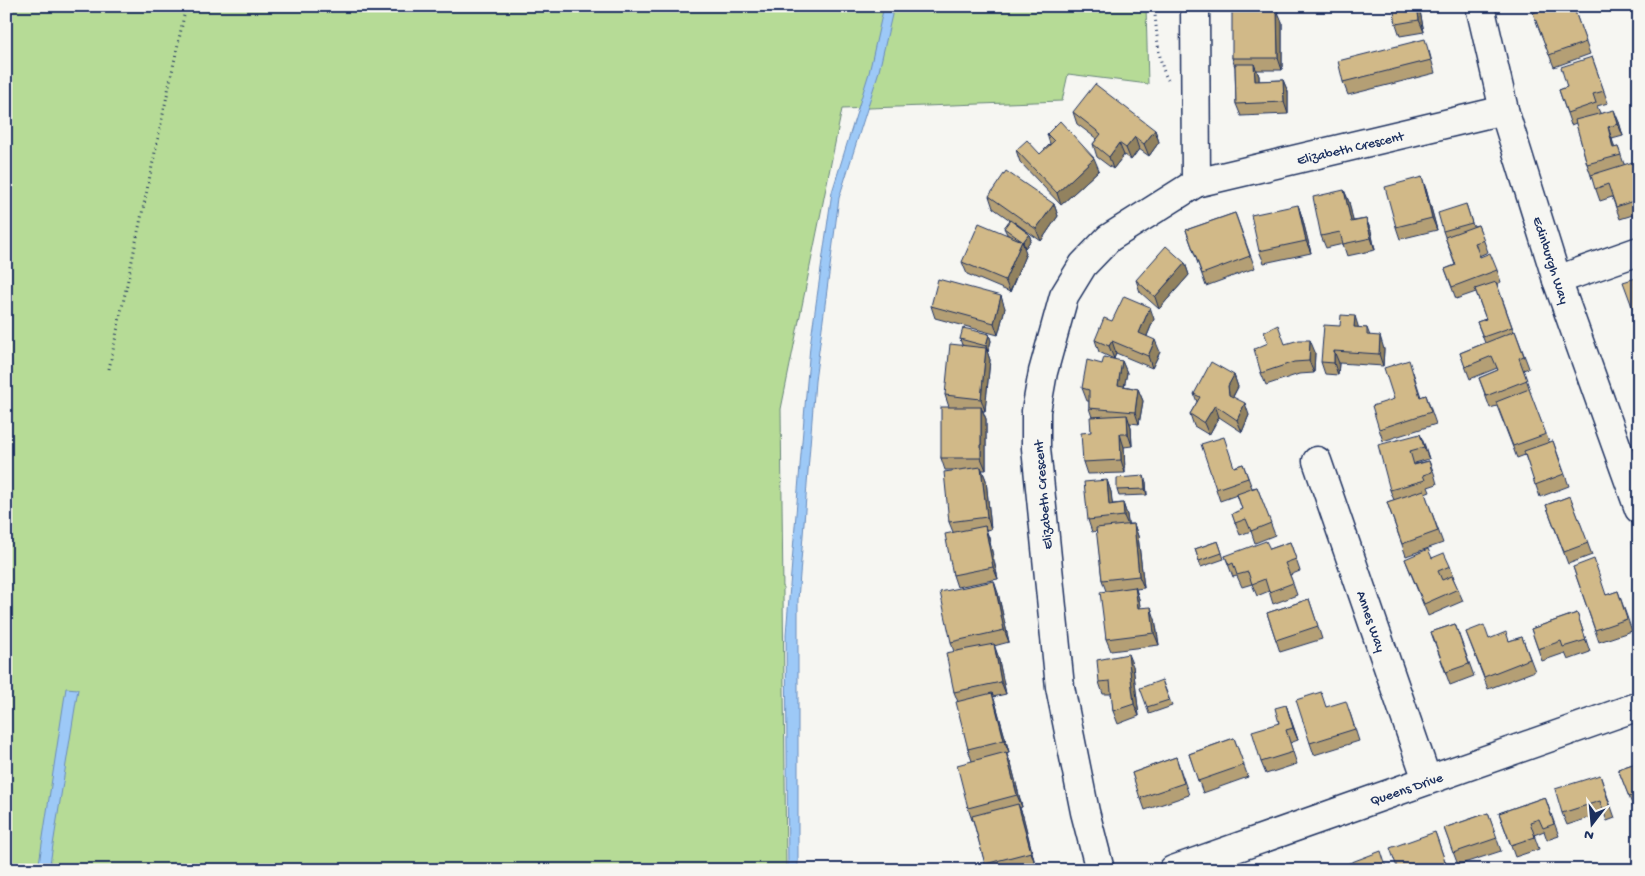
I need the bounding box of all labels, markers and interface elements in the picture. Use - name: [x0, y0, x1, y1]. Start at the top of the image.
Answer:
- street label: Elizabeth Crescent: [1295, 129, 1407, 170]
- street label: Edinburgh Way: [1527, 215, 1572, 307]
- street label: Elizabeth Crescent: [1031, 438, 1058, 550]
- street label: Annes Way: [1351, 589, 1388, 655]
- street label: Queens Drive: [1368, 770, 1446, 811]
- north arrow: [1568, 798, 1618, 848]
- text: N: [1582, 825, 1596, 844]

